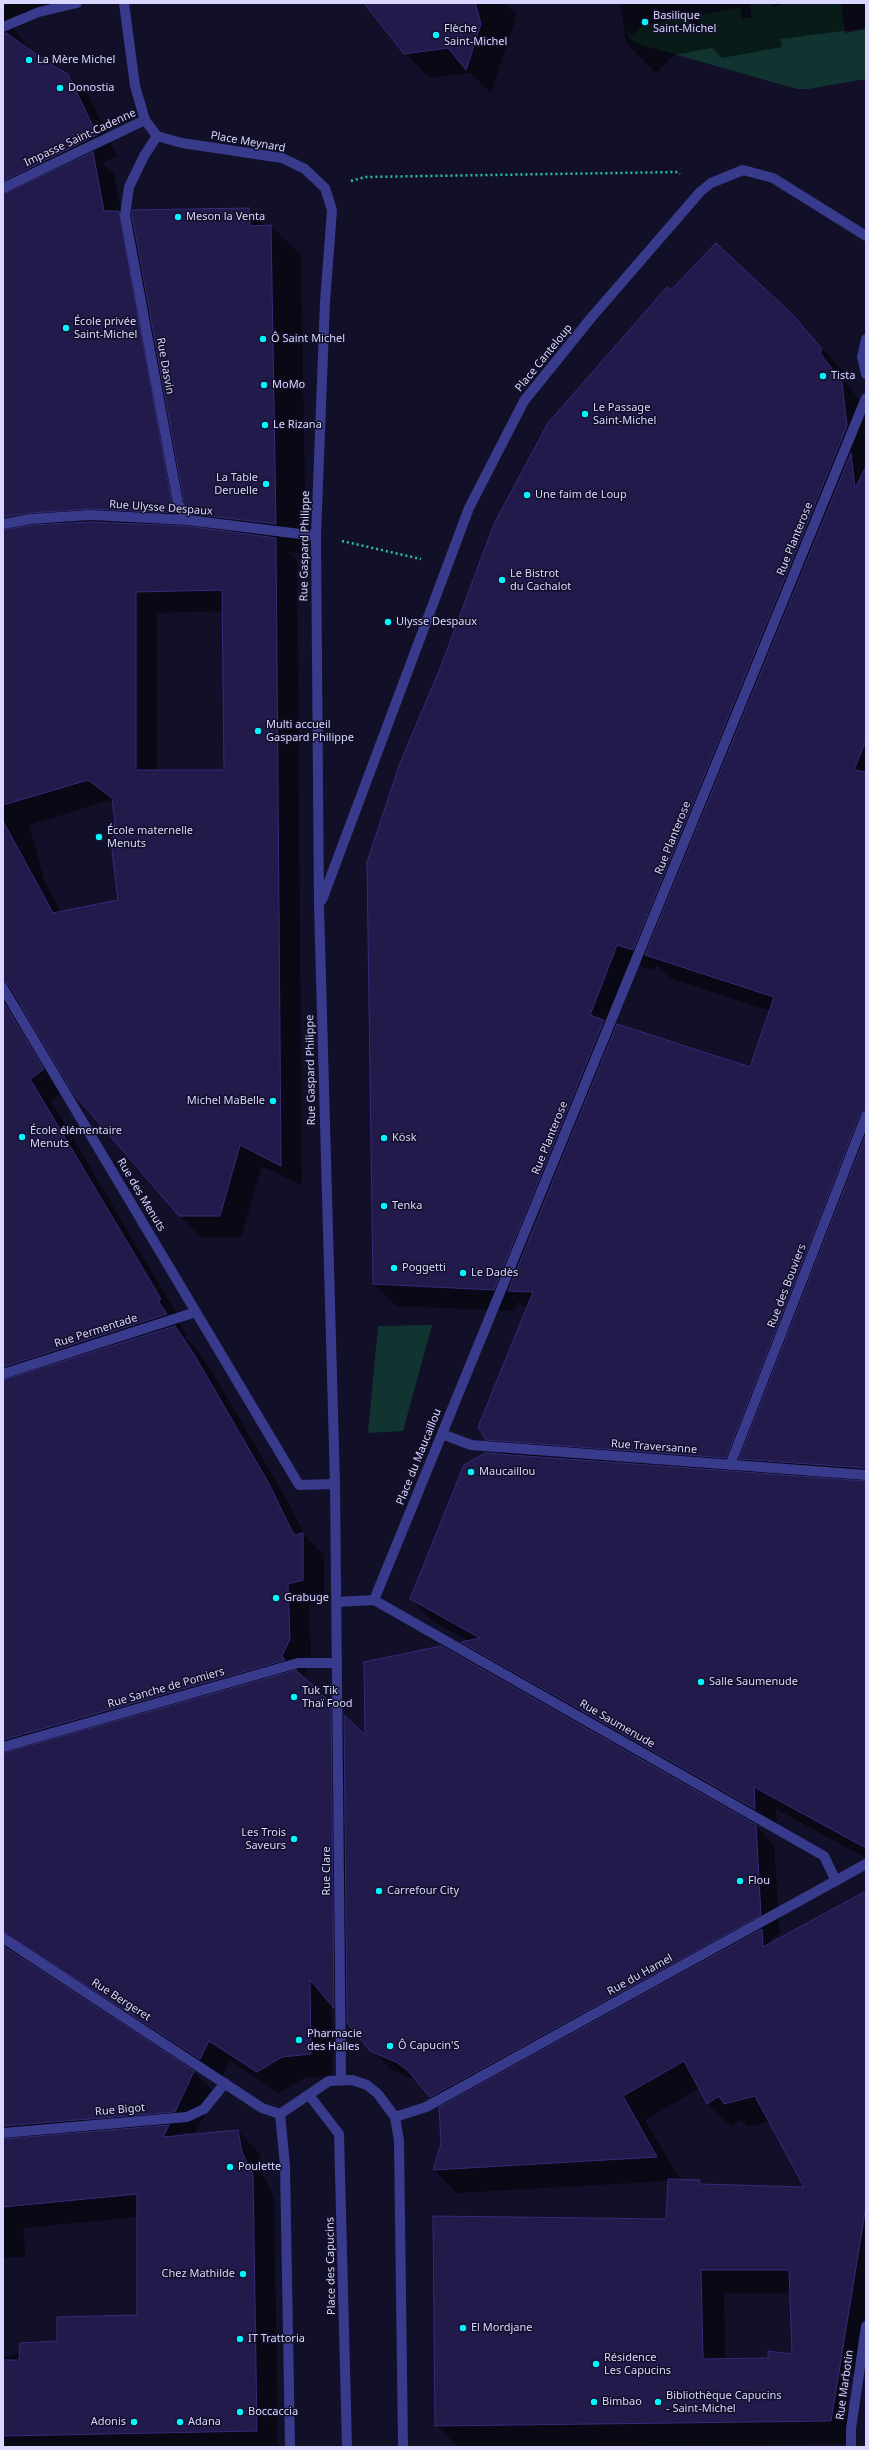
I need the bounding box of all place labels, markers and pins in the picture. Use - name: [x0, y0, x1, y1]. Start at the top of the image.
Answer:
- place label: Basilique Saint-Michel: [653, 9, 716, 35]
- marker: Basilique Saint-Michel: [640, 17, 650, 27]
- place label: Flèche Saint-Michel: [444, 22, 507, 48]
- marker: Flèche Saint-Michel: [431, 30, 441, 40]
- place label: La Mère Michel: [37, 53, 115, 67]
- marker: La Mère Michel: [24, 55, 34, 65]
- place label: Donostia: [68, 81, 114, 95]
- marker: Donostia: [55, 83, 65, 93]
- place label: Meson la Venta: [186, 210, 265, 224]
- marker: Meson la Venta: [173, 212, 183, 222]
- place label: École privée Saint-Michel: [74, 315, 137, 341]
- marker: École privée Saint-Michel: [61, 323, 71, 333]
- place label: Ô Saint Michel: [271, 332, 345, 346]
- marker: Ô Saint Michel: [258, 334, 268, 344]
- place label: Tista: [831, 369, 855, 383]
- marker: Tista: [818, 371, 828, 381]
- place label: MoMo: [272, 378, 305, 392]
- marker: MoMo: [259, 380, 269, 390]
- place label: Le Passage Saint-Michel: [593, 401, 656, 427]
- marker: Le Passage Saint-Michel: [580, 409, 590, 419]
- place label: Le Rizana: [273, 418, 322, 432]
- marker: Le Rizana: [260, 420, 270, 430]
- place label: La Table Deruelle: [214, 471, 258, 497]
- marker: La Table Deruelle: [261, 479, 271, 489]
- place label: Une faim de Loup: [535, 488, 627, 502]
- marker: Une faim de Loup: [522, 490, 532, 500]
- place label: Le Bistrot du Cachalot: [510, 567, 571, 593]
- marker: Le Bistrot du Cachalot: [497, 575, 507, 585]
- place label: Ulysse Despaux: [396, 615, 477, 629]
- marker: Ulysse Despaux: [383, 617, 393, 627]
- place label: Multi accueil Gaspard Philippe: [266, 718, 354, 744]
- marker: Multi accueil Gaspard Philippe: [253, 726, 263, 736]
- place label: École maternelle Menuts: [107, 824, 193, 850]
- marker: École maternelle Menuts: [94, 832, 104, 842]
- place label: Michel MaBelle: [187, 1094, 265, 1108]
- marker: Michel MaBelle: [268, 1096, 278, 1106]
- place label: École élémentaire Menuts: [30, 1124, 122, 1150]
- place label: Kösk: [392, 1131, 417, 1145]
- marker: École élémentaire Menuts: [17, 1132, 27, 1142]
- marker: Kösk: [379, 1133, 389, 1143]
- place label: Tenka: [392, 1199, 422, 1213]
- marker: Tenka: [379, 1201, 389, 1211]
- place label: Poggetti: [402, 1261, 446, 1275]
- marker: Poggetti: [389, 1263, 399, 1273]
- place label: Le Dadès: [471, 1266, 518, 1280]
- marker: Le Dadès: [458, 1268, 468, 1278]
- place label: Maucaillou: [479, 1465, 535, 1479]
- marker: Maucaillou: [466, 1467, 476, 1477]
- place label: Grabuge: [284, 1591, 329, 1605]
- marker: Grabuge: [271, 1593, 281, 1603]
- place label: Salle Saumenude: [709, 1675, 798, 1689]
- marker: Salle Saumenude: [696, 1677, 706, 1687]
- place label: Tuk Tik Thaï Food: [302, 1684, 353, 1710]
- marker: Tuk Tik Thaï Food: [289, 1692, 299, 1702]
- place label: Les Trois Saveurs: [241, 1826, 286, 1852]
- marker: Les Trois Saveurs: [289, 1834, 299, 1844]
- place label: Flou: [748, 1874, 770, 1888]
- marker: Flou: [735, 1876, 745, 1886]
- place label: Carrefour City: [387, 1884, 459, 1898]
- marker: Carrefour City: [374, 1886, 384, 1896]
- place label: Pharmacie des Halles: [307, 2027, 362, 2053]
- marker: Pharmacie des Halles: [294, 2035, 304, 2045]
- place label: Ô Capucin'S: [398, 2039, 459, 2053]
- marker: Ô Capucin'S: [385, 2041, 395, 2051]
- place label: Poulette: [238, 2160, 281, 2174]
- marker: Poulette: [225, 2162, 235, 2172]
- place label: Chez Mathilde: [162, 2267, 235, 2281]
- marker: Chez Mathilde: [238, 2269, 248, 2279]
- place label: El Mordjane: [471, 2321, 533, 2335]
- marker: El Mordjane: [458, 2323, 468, 2333]
- place label: IT Trattoria: [248, 2332, 305, 2346]
- marker: IT Trattoria: [235, 2334, 245, 2344]
- place label: Résidence Les Capucins: [604, 2351, 671, 2377]
- marker: Résidence Les Capucins: [591, 2359, 601, 2369]
- place label: Bibliothèque Capucins - Saint-Michel: [666, 2389, 782, 2415]
- place label: Bimbao: [602, 2395, 642, 2409]
- marker: Bimbao: [589, 2397, 599, 2407]
- marker: Bibliothèque Capucins - Saint-Michel: [653, 2397, 663, 2407]
- place label: Boccaccia: [248, 2405, 298, 2419]
- marker: Boccaccia: [235, 2407, 245, 2417]
- place label: Adonis: [91, 2415, 126, 2429]
- place label: Adana: [188, 2415, 221, 2429]
- marker: Adonis: [129, 2417, 139, 2427]
- marker: Adana: [175, 2417, 185, 2427]

